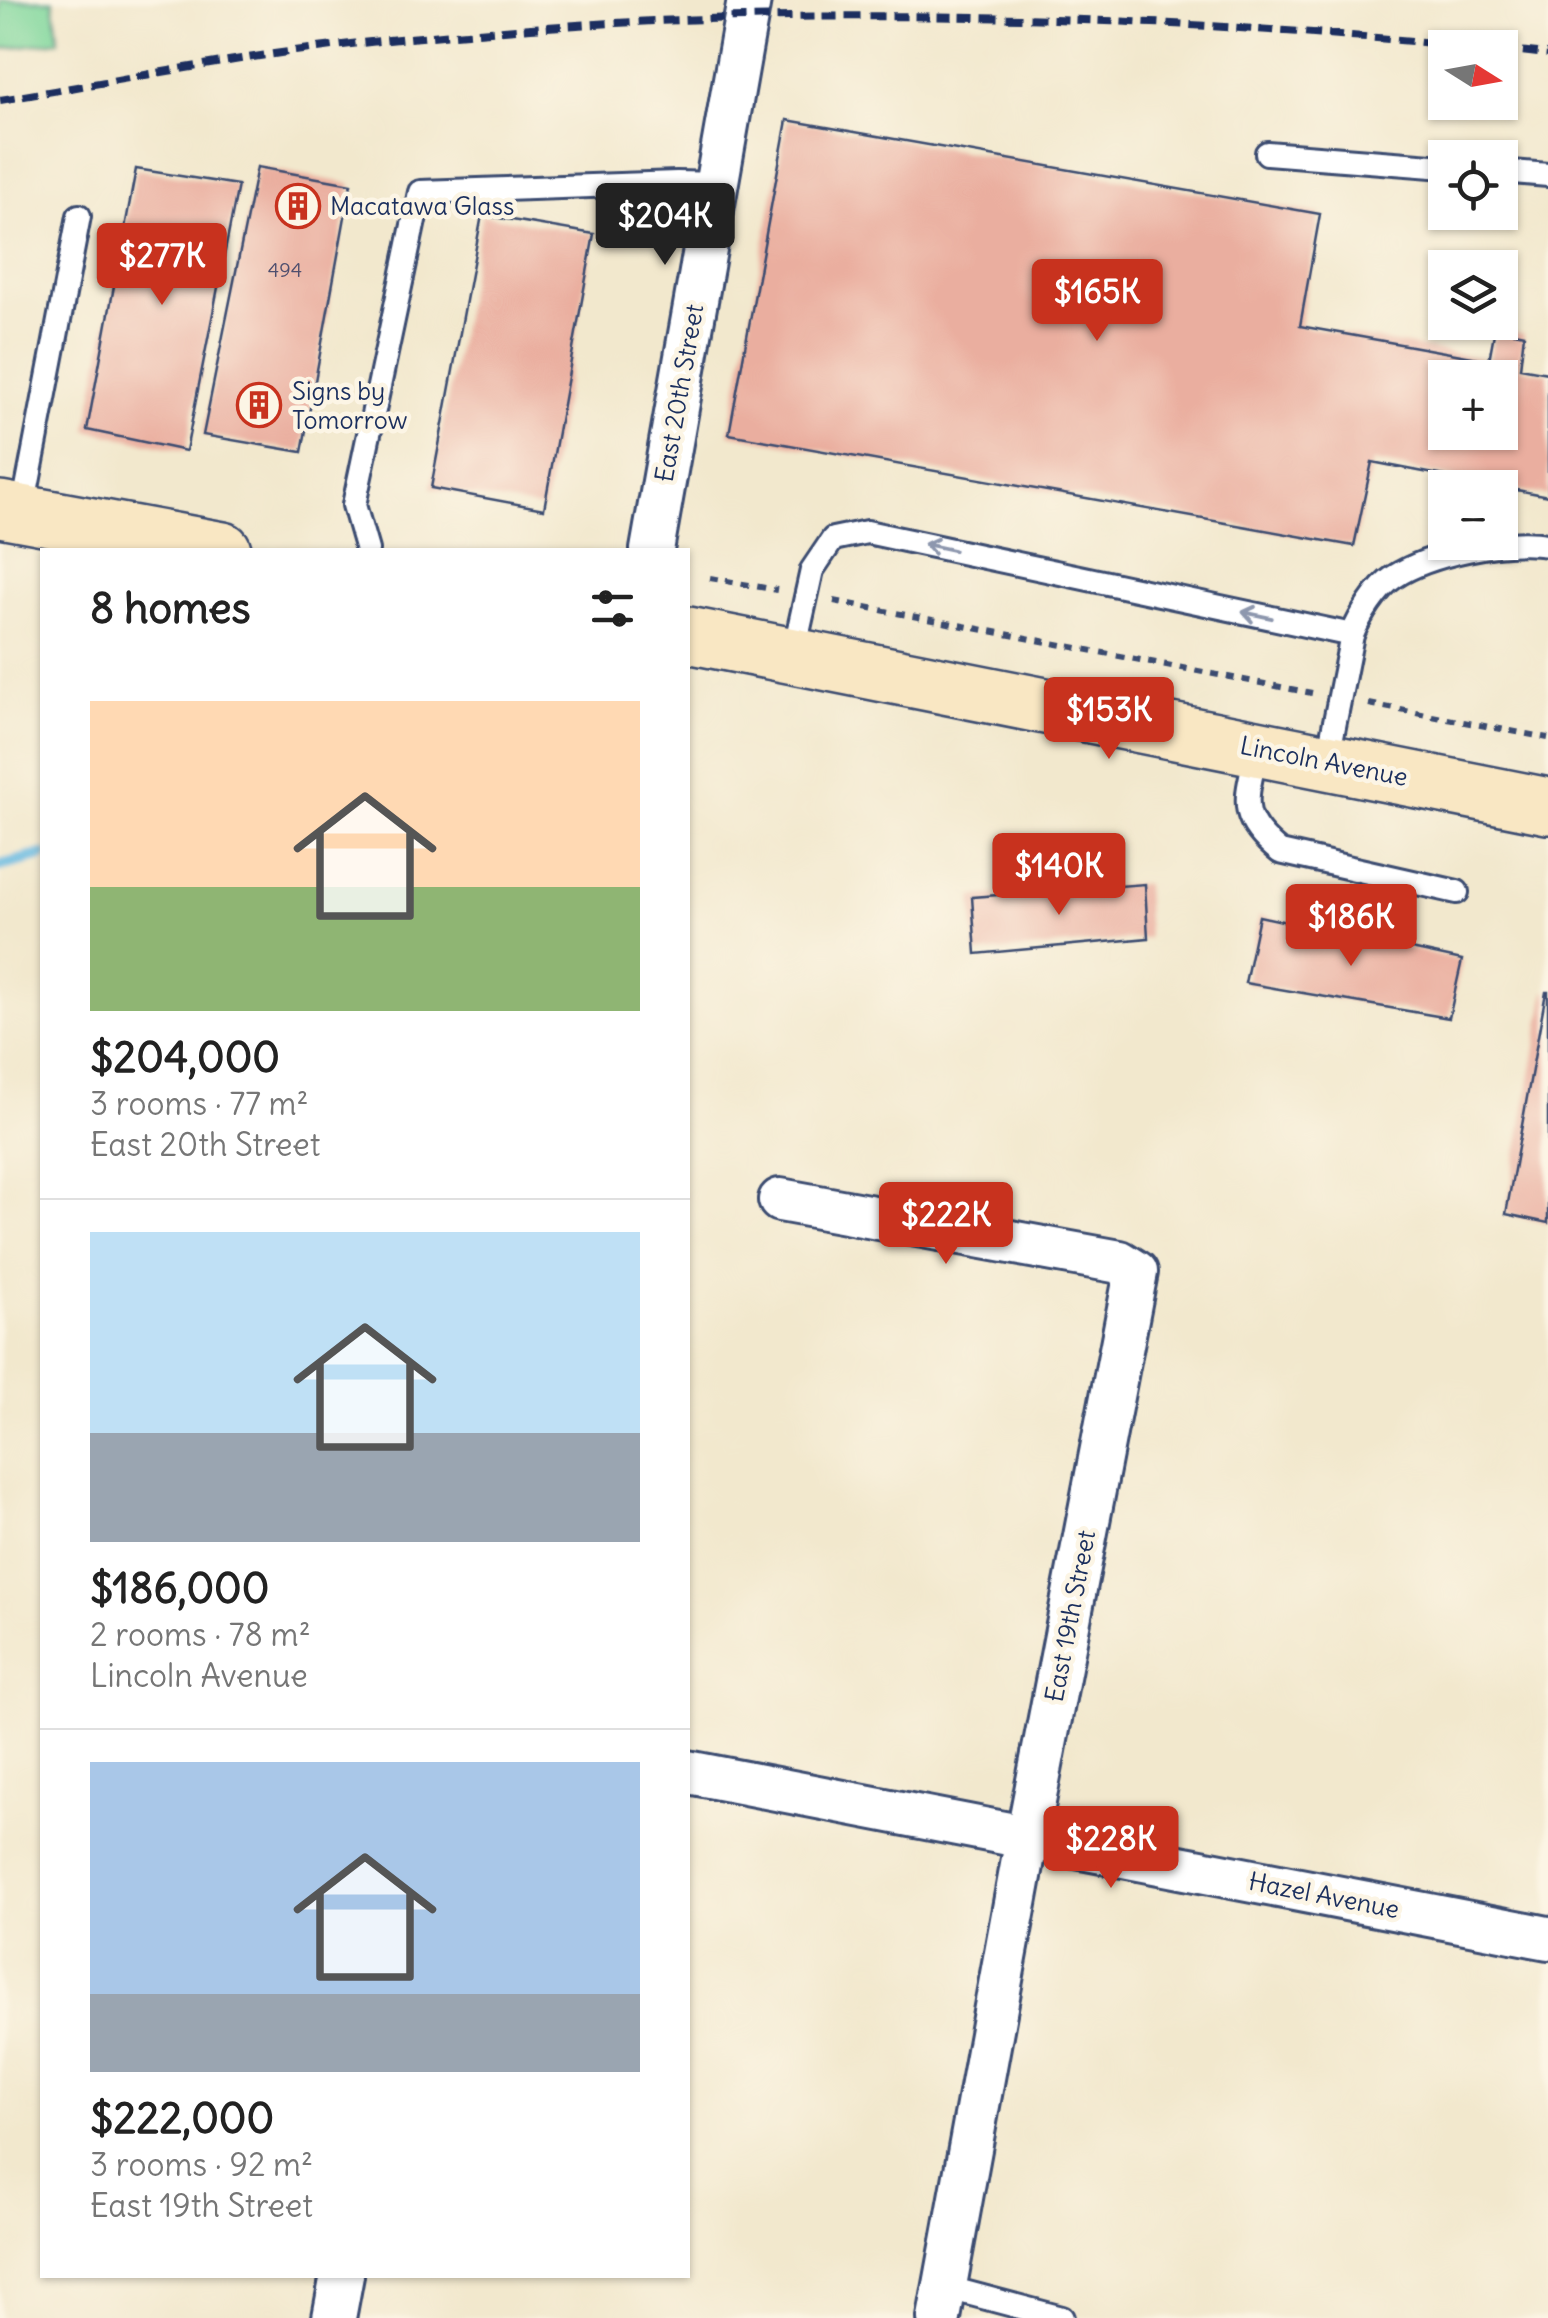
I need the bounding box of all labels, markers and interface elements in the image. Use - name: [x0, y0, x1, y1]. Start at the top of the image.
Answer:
- north arrow: [1428, 30, 1518, 120]
- map controls: [1428, 30, 1518, 560]
- button: locate: [1428, 140, 1518, 230]
- building icon: Macatawa Glass: [275, 183, 321, 229]
- pin: $204K: [595, 183, 735, 268]
- place label: Macatawa Glass: [330, 190, 514, 222]
- text: $204K: [618, 195, 712, 236]
- pin: $277K: [92, 223, 232, 308]
- text: $277K: [119, 235, 205, 276]
- button: layers: [1428, 250, 1518, 340]
- house number: 494: [268, 257, 302, 282]
- pin: $165K: [1027, 259, 1167, 344]
- text: $165K: [1054, 271, 1140, 312]
- street label: East 20th Street: [648, 302, 710, 484]
- button: +: [1428, 360, 1518, 450]
- place label: Signs by Tomorrow: [292, 375, 408, 436]
- building icon: Signs by Tomorrow: [236, 382, 282, 428]
- button: −: [1428, 470, 1518, 560]
- one-way arrow: [924, 537, 956, 556]
- icon: filters: [585, 581, 640, 636]
- text: 8 homes: [90, 582, 251, 634]
- one-way arrow: [1242, 605, 1274, 623]
- pin: $153K: [1039, 677, 1179, 762]
- text: $153K: [1066, 689, 1152, 730]
- street label: Lincoln Avenue: [1237, 729, 1411, 793]
- icon: home: [275, 766, 455, 946]
- pin: $140K: [989, 833, 1129, 918]
- text: $140K: [1014, 845, 1104, 886]
- pin: $186K: [1281, 884, 1421, 969]
- text: $186K: [1308, 896, 1394, 937]
- text: $204,000: [90, 1031, 280, 1083]
- text: 3 rooms · 77 m²: [90, 1083, 309, 1124]
- text: East 20th Street: [90, 1124, 320, 1165]
- pin: $222K: [876, 1182, 1016, 1267]
- text: $222K: [901, 1194, 991, 1235]
- icon: home: [275, 1297, 455, 1477]
- street label: East 19th Street: [1038, 1527, 1102, 1705]
- text: $186,000: [90, 1562, 269, 1614]
- text: 2 rooms · 78 m²: [90, 1614, 311, 1655]
- text: Lincoln Avenue: [90, 1655, 308, 1696]
- pin: $228K: [1041, 1806, 1181, 1891]
- text: $228K: [1065, 1818, 1157, 1859]
- icon: home: [275, 1827, 455, 2007]
- street label: Hazel Avenue: [1246, 1865, 1402, 1925]
- text: $222,000: [90, 2092, 274, 2144]
- text: 3 rooms · 92 m²: [90, 2144, 313, 2185]
- text: East 19th Street: [90, 2185, 313, 2226]

